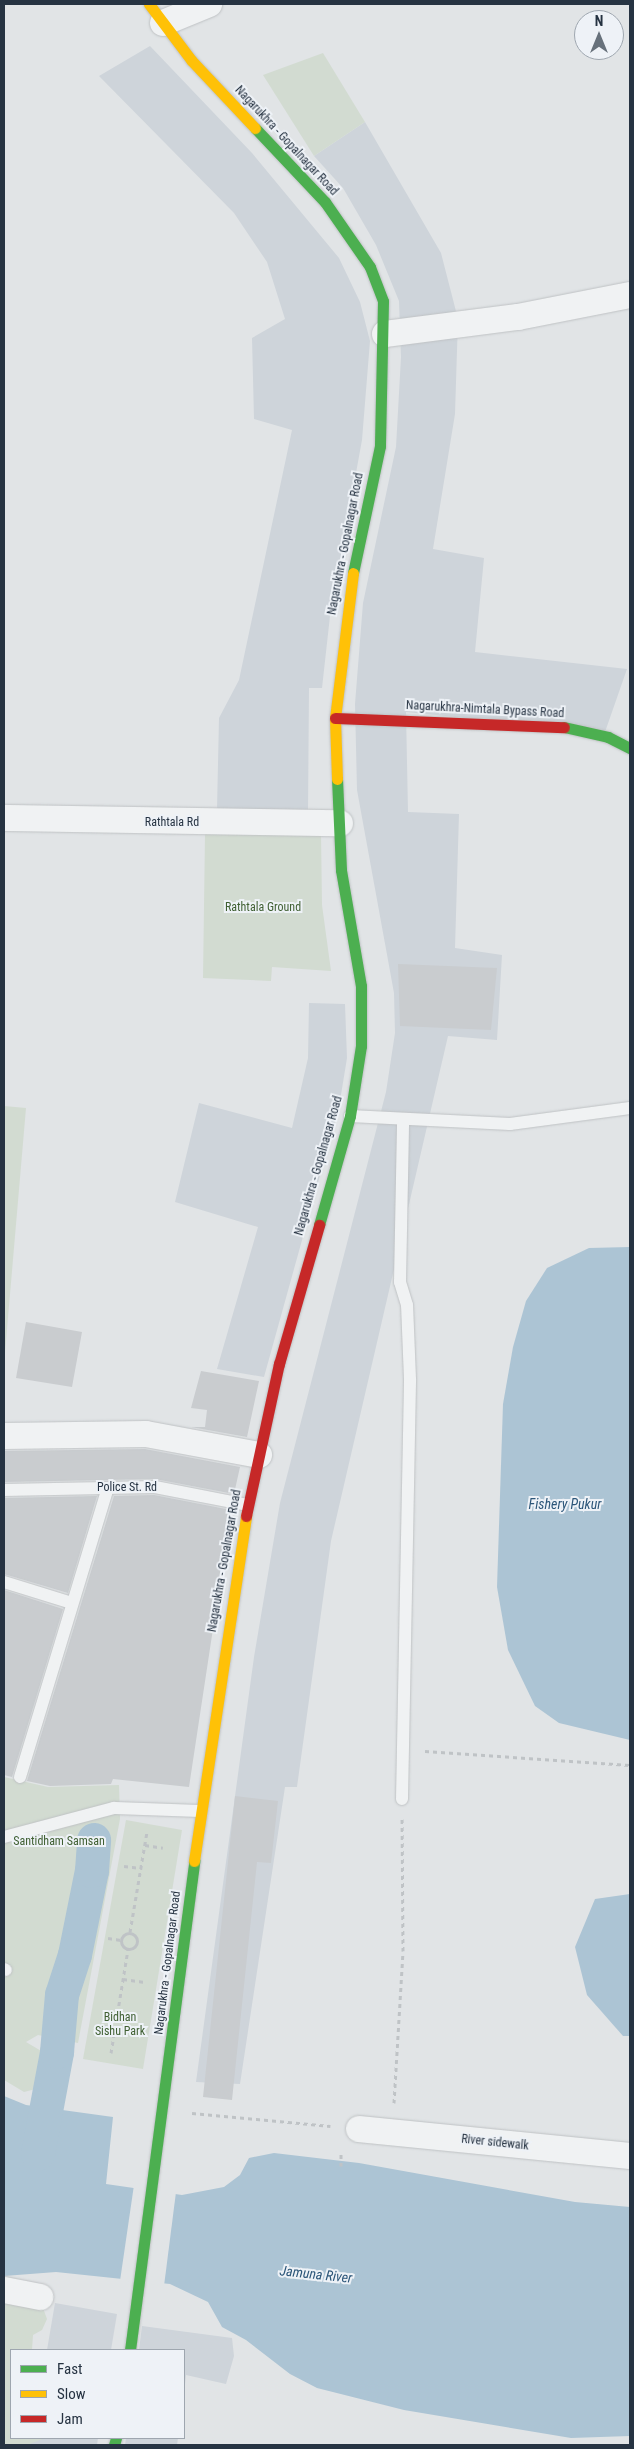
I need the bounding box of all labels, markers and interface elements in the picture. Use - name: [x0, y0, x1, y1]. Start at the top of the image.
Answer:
- north arrow: [574, 10, 624, 60]
- text: N: [595, 13, 603, 29]
- street label: Nagarukhra - Gopalnagar Road: [231, 83, 341, 199]
- street label: Nagarukhra - Gopalnagar Road: [325, 472, 367, 616]
- street label: Nagarukhra-Nimtala Bypass Road: [406, 699, 564, 721]
- street label: Rathtala Rd: [145, 816, 199, 830]
- park label: Rathtala Ground: [225, 901, 301, 915]
- street label: Nagarukhra - Gopalnagar Road: [292, 1095, 346, 1237]
- street label: Police St. Rd: [97, 1481, 157, 1495]
- street label: Nagarukhra - Gopalnagar Road: [205, 1489, 245, 1633]
- water label: Fishery Pukur: [529, 1496, 601, 1512]
- park label: Santidham Samsan: [13, 1835, 105, 1849]
- street label: Nagarukhra - Gopalnagar Road: [152, 1890, 184, 2036]
- park label: Bidhan Sishu Park: [95, 2011, 145, 2039]
- street label: River sidewalk: [461, 2132, 529, 2154]
- water label: Jamuna River: [279, 2262, 353, 2286]
- legend: [10, 2349, 185, 2439]
- text: Fast: [57, 2360, 82, 2378]
- text: Slow: [57, 2385, 86, 2403]
- text: Jam: [57, 2410, 83, 2428]

